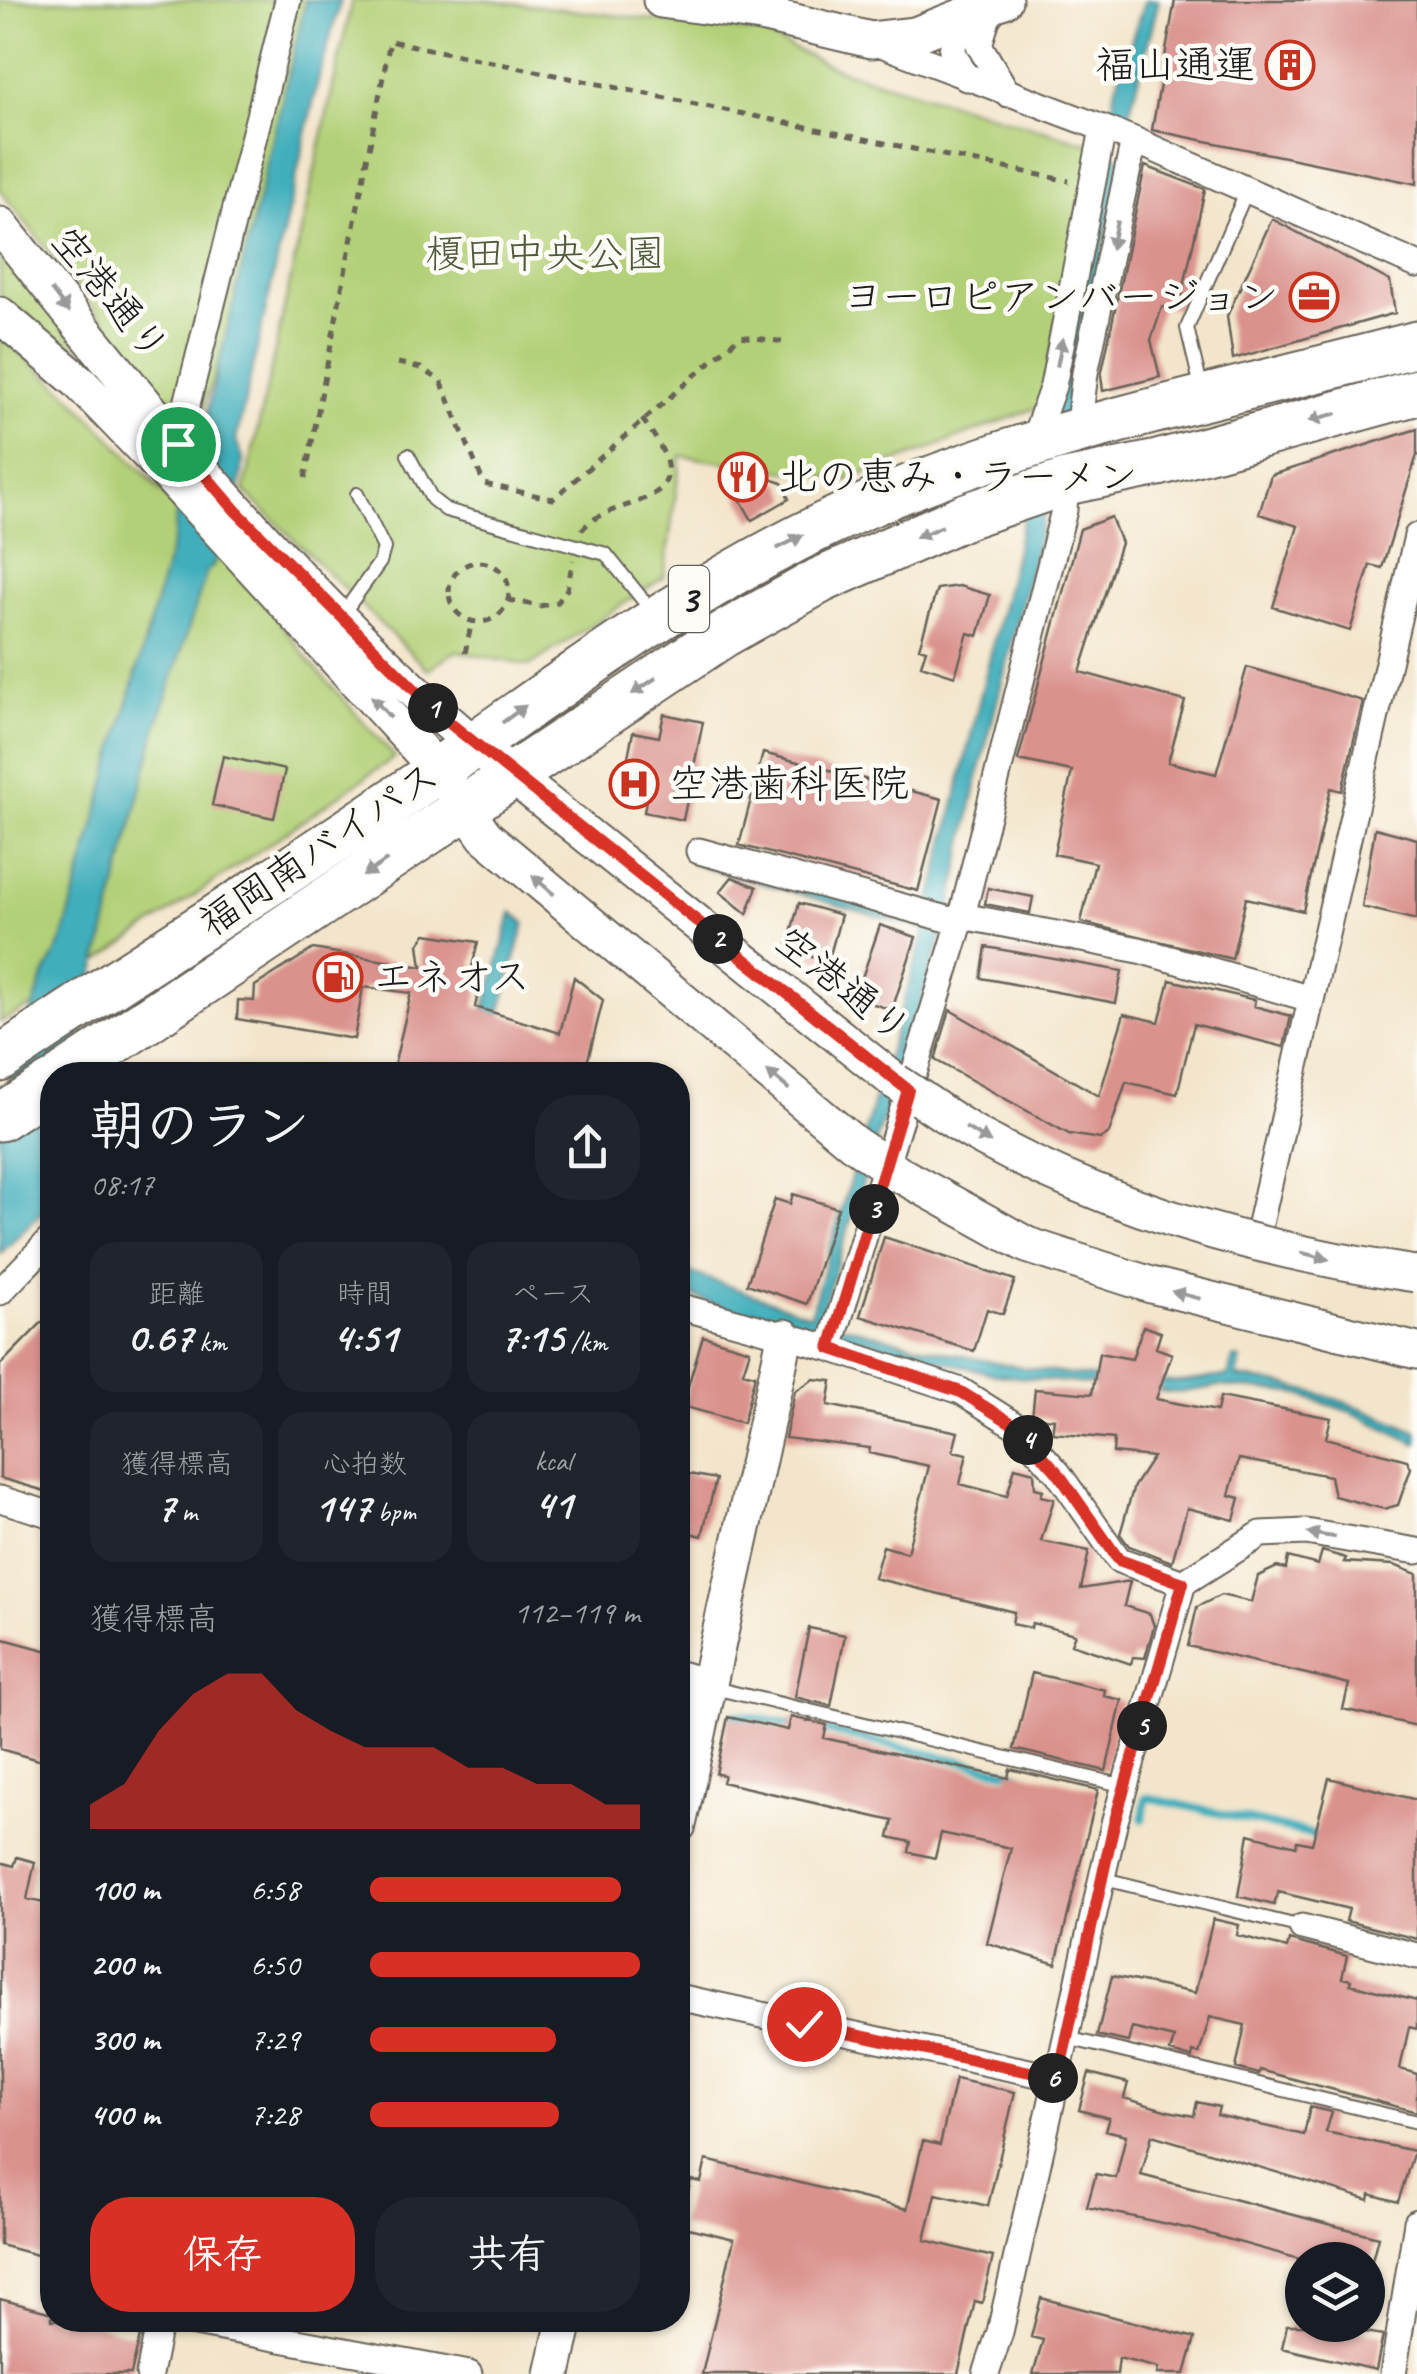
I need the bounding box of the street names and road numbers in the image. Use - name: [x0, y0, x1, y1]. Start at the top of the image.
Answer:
- street label: 空港通り: [40, 216, 180, 372]
- road number: 3: [669, 566, 709, 632]
- street label: 福岡南バイパス: [189, 750, 449, 948]
- street label: 空港通り: [765, 915, 921, 1055]

